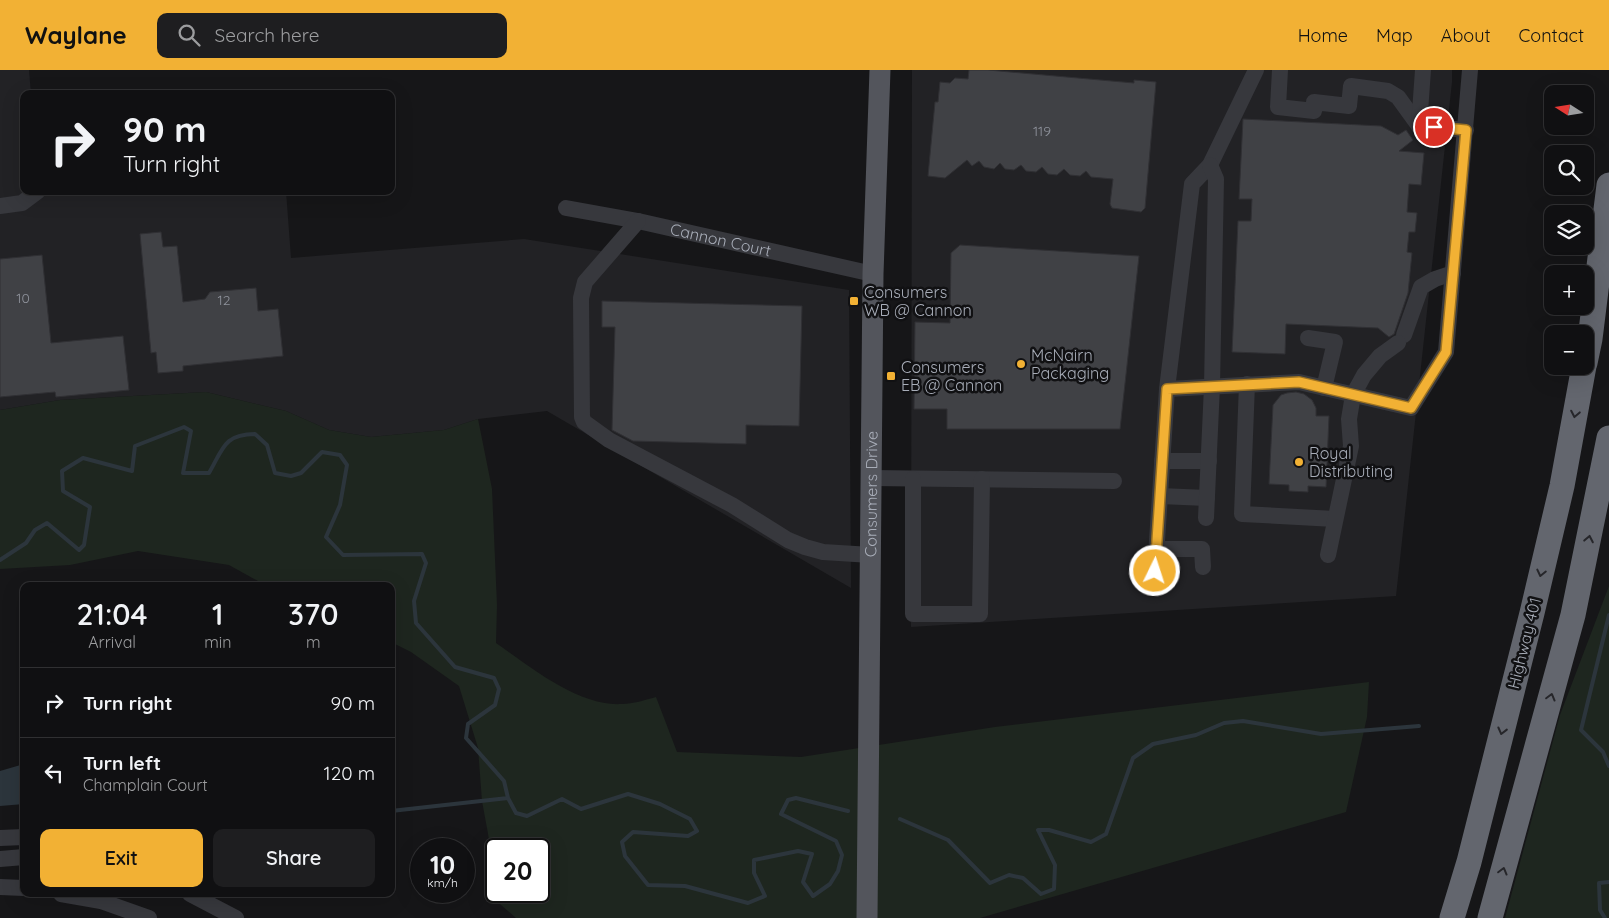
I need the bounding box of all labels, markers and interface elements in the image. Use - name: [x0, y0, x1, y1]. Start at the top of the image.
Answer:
- search box: [157, 13, 507, 58]
- text: Waylane: [25, 20, 127, 50]
- icon: search: [175, 21, 203, 49]
- text: Search here: [215, 23, 319, 47]
- text: Home: [1298, 24, 1348, 47]
- text: Map: [1376, 24, 1413, 47]
- text: About: [1441, 24, 1491, 47]
- text: Contact: [1519, 24, 1584, 47]
- north arrow: [1544, 85, 1594, 135]
- map controls: [1544, 85, 1594, 375]
- pin: [1413, 106, 1455, 148]
- text: 90 m: [123, 107, 206, 151]
- icon: right: [40, 110, 105, 175]
- icon: arrive: [1420, 113, 1448, 141]
- house number: 119: [1033, 122, 1051, 140]
- button: search: [1544, 145, 1594, 195]
- text: Turn right: [123, 150, 220, 178]
- button: layers: [1544, 205, 1594, 255]
- street label: Cannon Court: [668, 219, 773, 261]
- button: +: [1544, 265, 1594, 315]
- place label: Consumers WB @ Cannon: [864, 282, 972, 320]
- house number: 10: [16, 289, 30, 307]
- house number: 12: [218, 291, 231, 309]
- marker: Consumers WB @ Cannon: [848, 295, 860, 307]
- button: −: [1544, 325, 1594, 375]
- place label: McNairn Packaging: [1031, 345, 1109, 383]
- place label: Consumers EB @ Cannon: [901, 357, 1002, 395]
- marker: McNairn Packaging: [1015, 358, 1027, 370]
- marker: Consumers EB @ Cannon: [885, 370, 897, 382]
- one-way arrow: [1571, 410, 1581, 419]
- street label: Consumers Drive: [860, 431, 882, 557]
- place label: Royal Distributing: [1309, 443, 1393, 481]
- marker: Royal Distributing: [1293, 456, 1305, 468]
- one-way arrow: [1583, 535, 1593, 544]
- position arrow: [1128, 544, 1180, 596]
- one-way arrow: [1536, 568, 1547, 577]
- text: 21:04: [77, 595, 148, 633]
- text: 1: [212, 595, 224, 633]
- text: 370: [288, 595, 338, 633]
- street label: Highway 401: [1503, 595, 1545, 691]
- text: Arrival: [88, 632, 136, 652]
- text: min: [204, 632, 231, 652]
- text: m: [306, 632, 321, 652]
- icon: right: [40, 689, 68, 717]
- text: Turn right: [83, 691, 172, 715]
- text: 90 m: [331, 691, 375, 715]
- one-way arrow: [1545, 694, 1555, 702]
- one-way arrow: [1497, 726, 1508, 735]
- text: Turn left: [83, 751, 161, 775]
- icon: left: [40, 759, 68, 787]
- text: 120 m: [324, 761, 375, 785]
- text: Champlain Court: [83, 775, 208, 795]
- button: Exit: [40, 829, 203, 887]
- button: Share: [213, 829, 375, 887]
- speed limit sign: 20: [485, 838, 550, 903]
- text: 10: [430, 849, 455, 880]
- one-way arrow: [1498, 867, 1508, 876]
- text: km/h: [427, 875, 458, 890]

